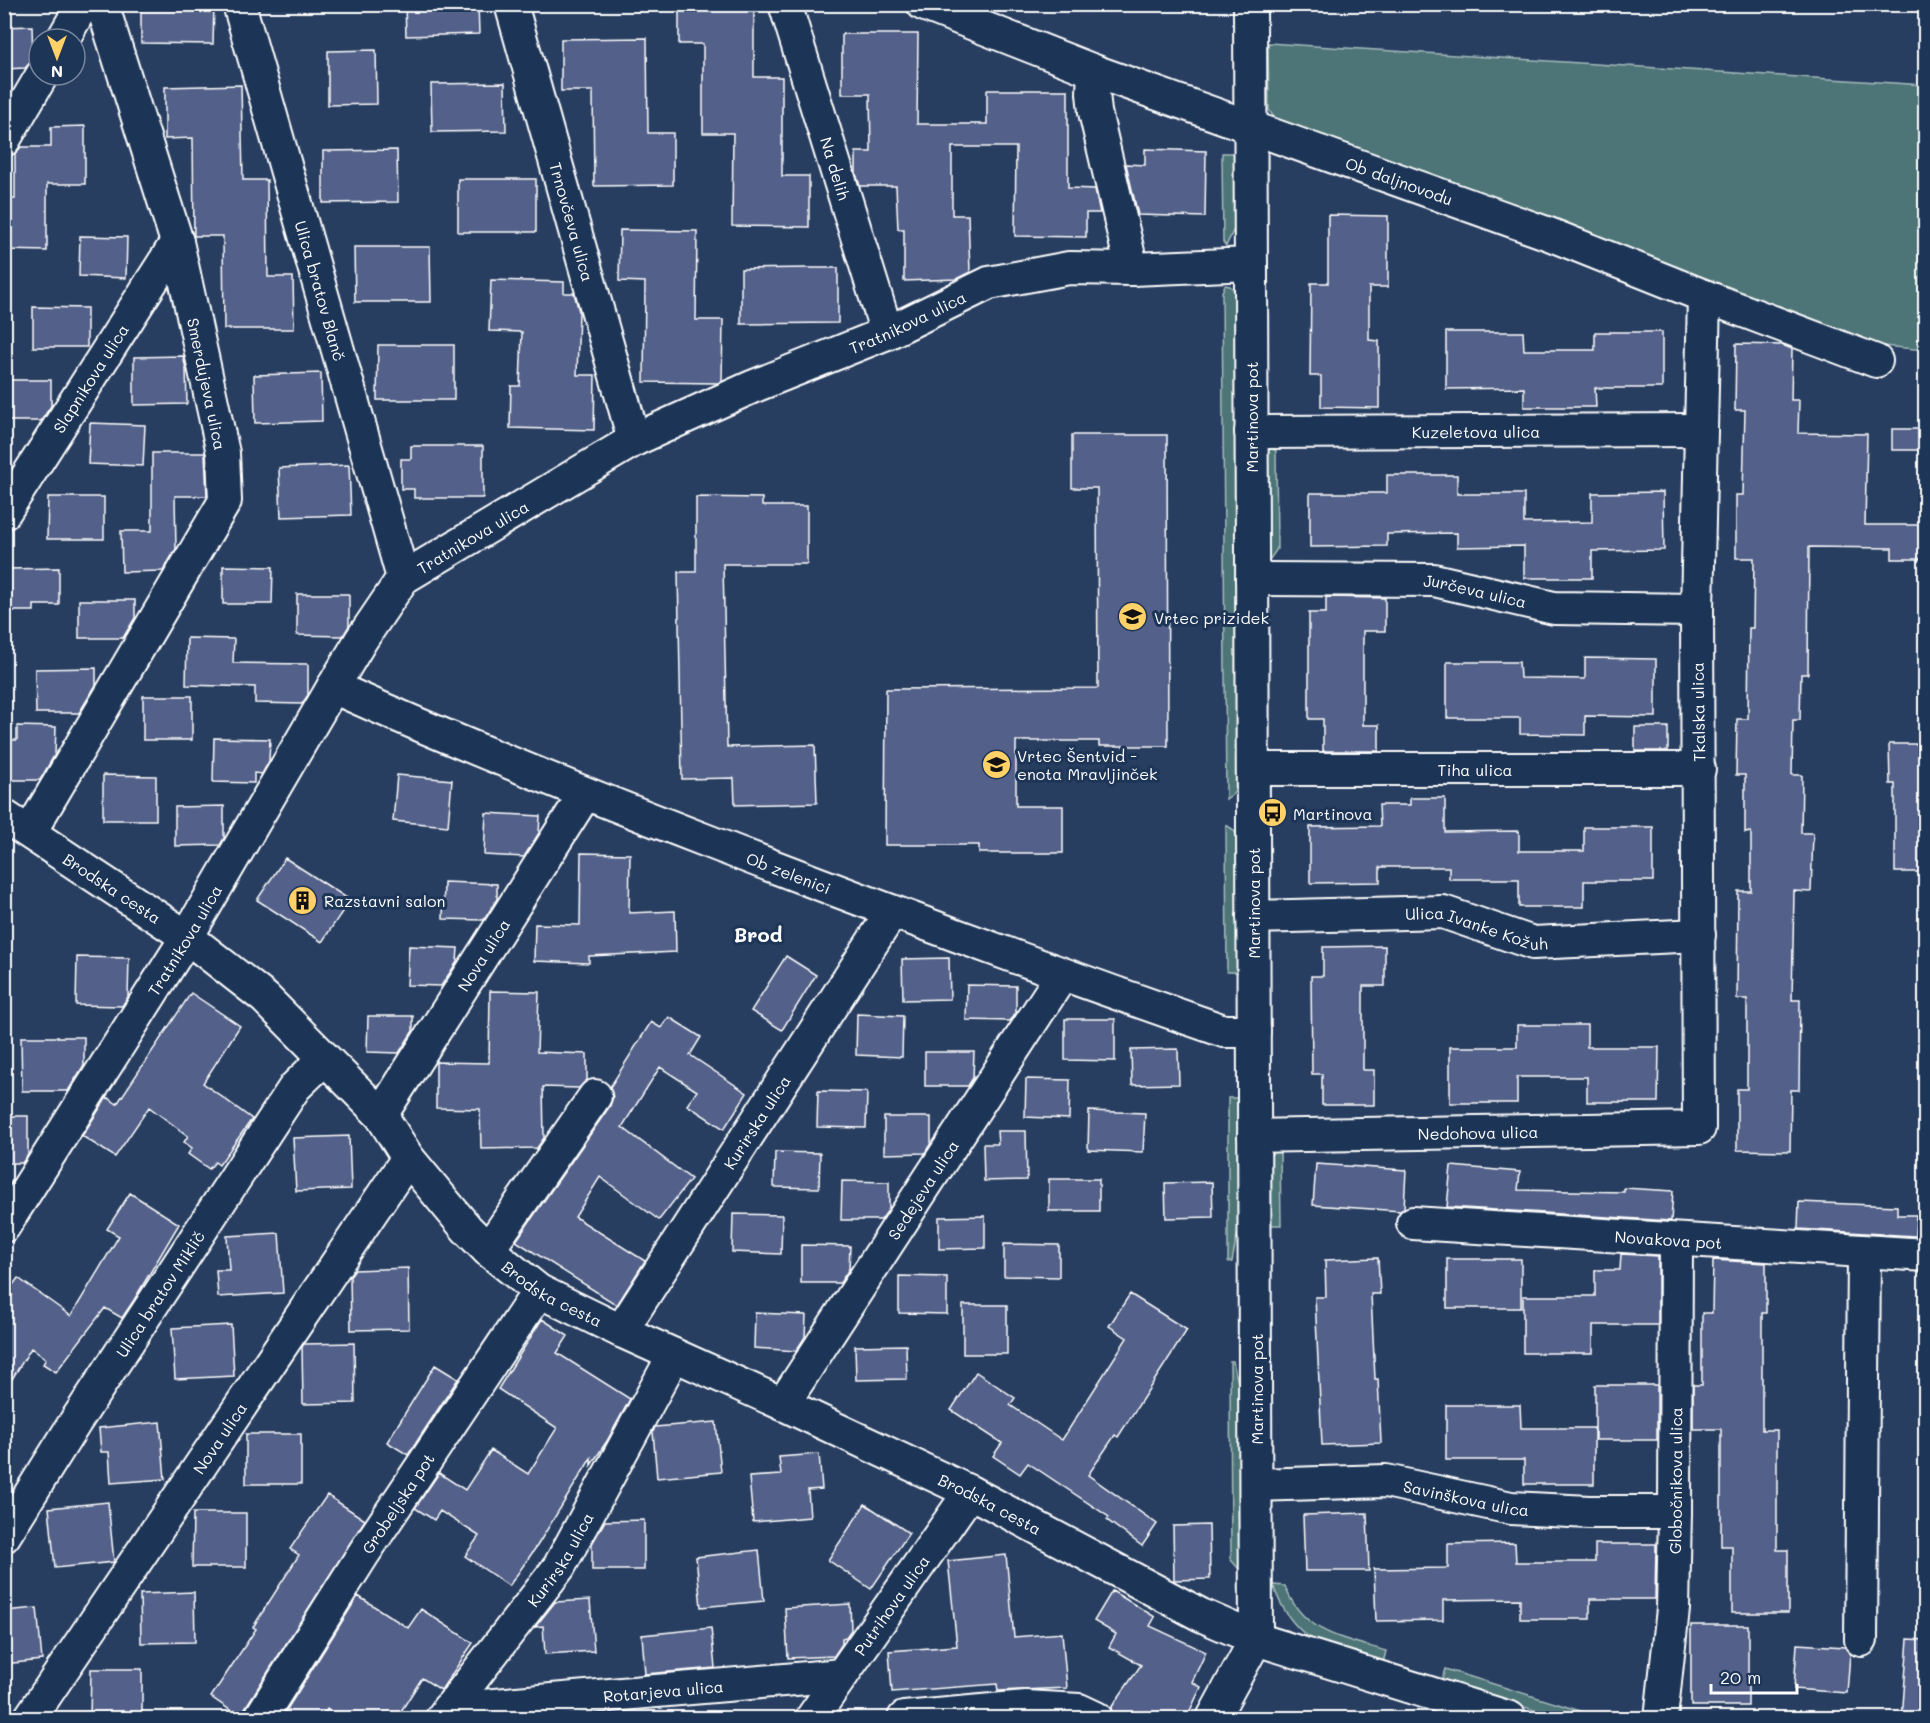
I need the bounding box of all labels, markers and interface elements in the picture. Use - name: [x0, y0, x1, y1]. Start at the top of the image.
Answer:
- north arrow: [27, 27, 87, 87]
- text: N: [51, 62, 63, 83]
- street label: Na delih: [816, 134, 856, 202]
- street label: Ob daljnovodu: [1343, 151, 1456, 209]
- street label: Trnovčeva ulica: [546, 159, 599, 284]
- street label: Ulica bratov Blanč: [291, 218, 351, 363]
- street label: Tratnikova ulica: [846, 286, 969, 358]
- street label: Smerdujeva ulica: [183, 316, 231, 452]
- street label: Slapnikova ulica: [48, 320, 133, 437]
- street label: Martinova pot: [1241, 362, 1262, 473]
- street label: Kuzeletova ulica: [1412, 420, 1540, 442]
- street label: Tratnikova ulica: [413, 495, 532, 578]
- street label: Jurčeva ulica: [1423, 569, 1529, 612]
- school or university icon: Vrtec prizidek: [1117, 601, 1149, 633]
- place label: Vrtec prizidek: [1154, 607, 1269, 628]
- street label: Tkalska ulica: [1687, 662, 1709, 762]
- place label: Vrtec Šentvid - enota Mravljinček: [1017, 745, 1158, 784]
- school or university icon: Vrtec Šentvid - enota Mravljinček: [980, 748, 1012, 780]
- street label: Tiha ulica: [1437, 759, 1513, 780]
- bus stop icon: Martinova: [1256, 797, 1288, 829]
- place label: Martinova: [1293, 803, 1373, 824]
- street label: Ob zelenici: [743, 847, 834, 898]
- street label: Brodska cesta: [59, 848, 165, 928]
- street label: Martinova pot: [1243, 848, 1264, 959]
- street label: Tratnikova ulica: [142, 881, 226, 999]
- building icon: Razstavni salon: [287, 884, 319, 916]
- place label: Razstavni salon: [324, 890, 445, 911]
- street label: Ulica Ivanke Kožuh: [1405, 901, 1548, 954]
- street label: Nova ulica: [452, 914, 514, 995]
- district label: Brod: [734, 921, 783, 947]
- street label: Kurirska ulica: [718, 1071, 794, 1173]
- street label: Nedohova ulica: [1418, 1120, 1538, 1144]
- street label: Sedejeva ulica: [882, 1135, 963, 1243]
- street label: Novakova pot: [1614, 1225, 1723, 1253]
- street label: Ulica bratov Miklič: [110, 1226, 209, 1361]
- street label: Brodska cesta: [498, 1255, 606, 1331]
- street label: Martinova pot: [1246, 1334, 1267, 1445]
- street label: Nova ulica: [187, 1398, 251, 1478]
- street label: Globočnikova ulica: [1664, 1407, 1686, 1554]
- street label: Grobeljska pot: [356, 1449, 438, 1558]
- street label: Brodska cesta: [935, 1468, 1045, 1539]
- street label: Savinškova ulica: [1401, 1475, 1529, 1519]
- street label: Kurirska ulica: [522, 1508, 597, 1611]
- street label: Putrihova ulica: [849, 1551, 933, 1659]
- scale bar: [1711, 1657, 1796, 1695]
- text: 20 m: [1720, 1665, 1761, 1689]
- street label: Rotarjeva ulica: [602, 1675, 724, 1706]

